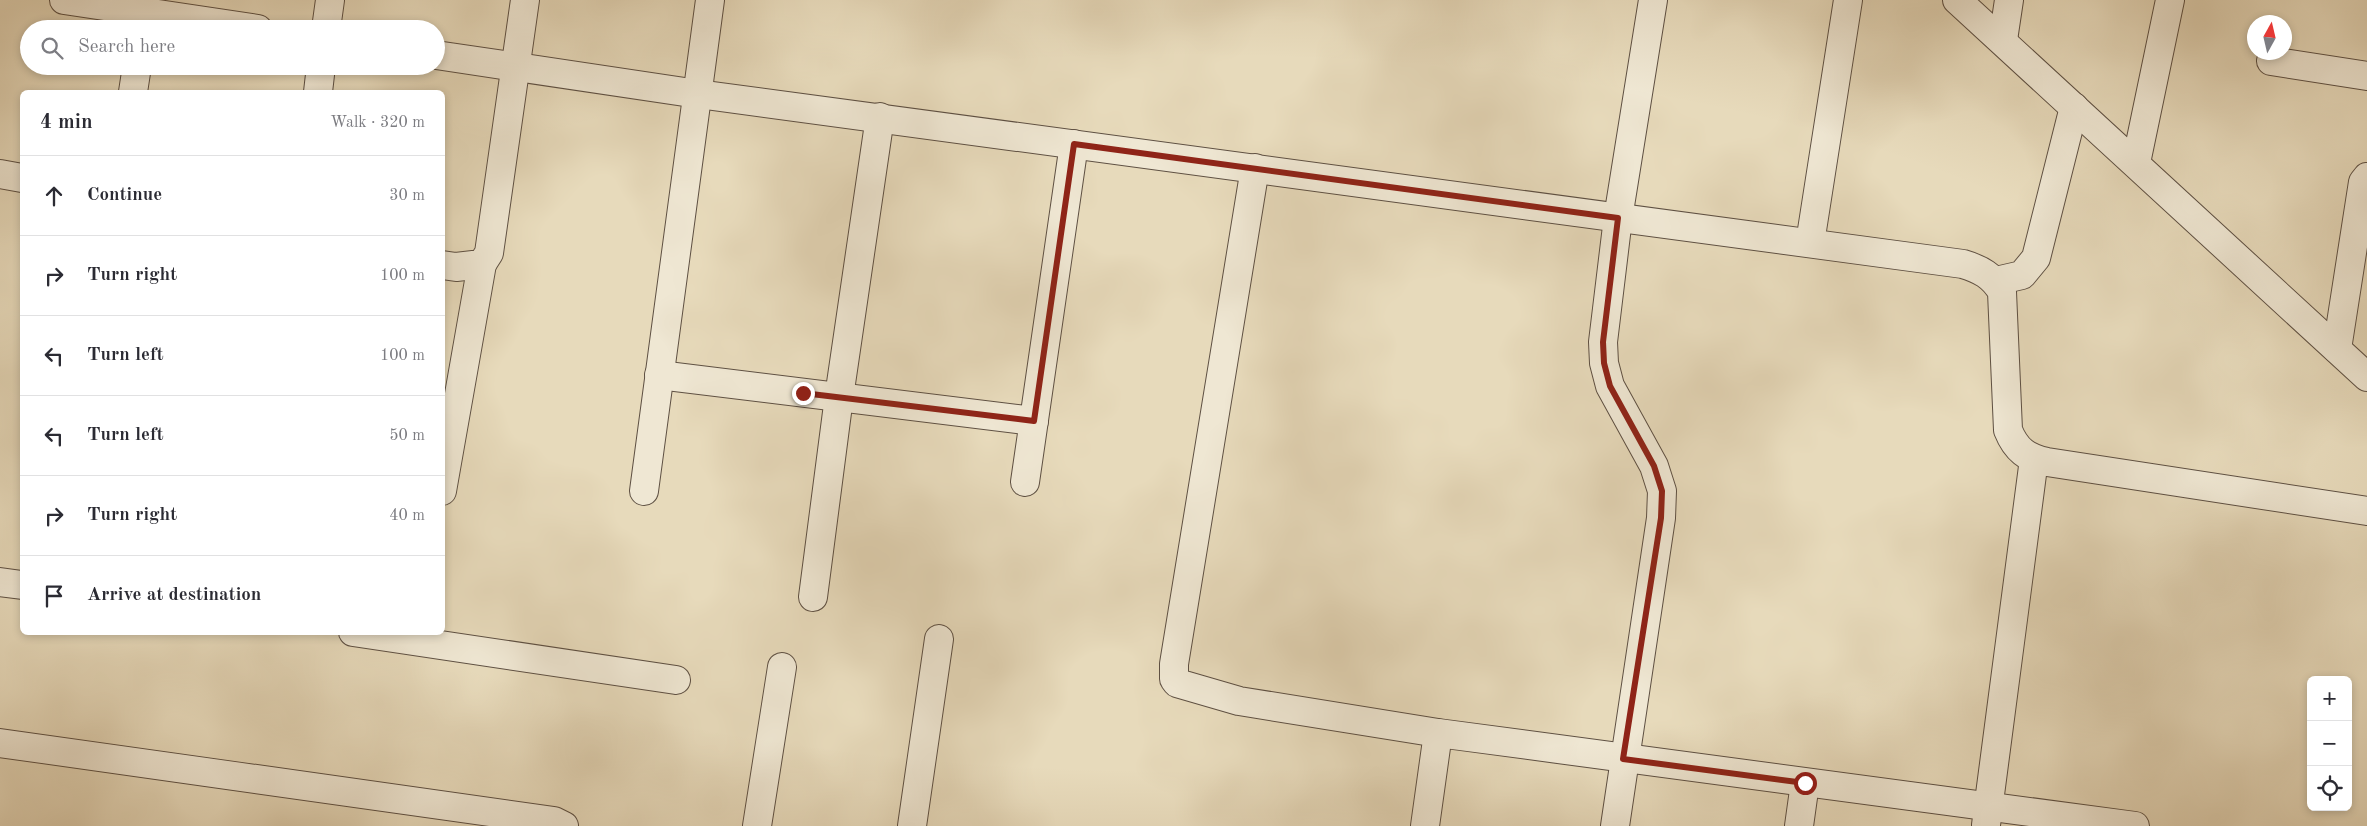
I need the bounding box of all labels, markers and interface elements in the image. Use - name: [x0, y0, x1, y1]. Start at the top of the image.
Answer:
- north arrow: [2247, 15, 2292, 60]
- search box: [20, 20, 445, 75]
- icon: search: [38, 34, 66, 62]
- text: Search here: [78, 38, 175, 57]
- text: 4 min: [40, 112, 93, 133]
- text: Walk · 320 m: [330, 115, 425, 131]
- icon: ahead: [40, 182, 68, 210]
- text: Continue: [87, 186, 162, 205]
- text: 30 m: [389, 188, 425, 204]
- icon: right: [40, 262, 68, 290]
- text: Turn right: [87, 266, 177, 285]
- text: 100 m: [380, 268, 425, 284]
- icon: left: [40, 342, 68, 370]
- text: Turn left: [87, 346, 164, 365]
- text: 100 m: [380, 348, 425, 364]
- route end: [792, 382, 815, 405]
- icon: left: [40, 422, 68, 450]
- text: Turn left: [87, 426, 164, 445]
- text: 50 m: [389, 428, 425, 444]
- icon: right: [40, 502, 68, 530]
- text: Turn right: [87, 506, 177, 525]
- text: 40 m: [389, 508, 425, 524]
- icon: arrive: [40, 582, 68, 610]
- text: Arrive at destination: [87, 586, 261, 605]
- map controls: [2307, 676, 2352, 811]
- button: +: [2307, 676, 2352, 721]
- button: −: [2307, 721, 2352, 766]
- button: locate: [2307, 766, 2352, 811]
- route start: [1794, 772, 1817, 795]

